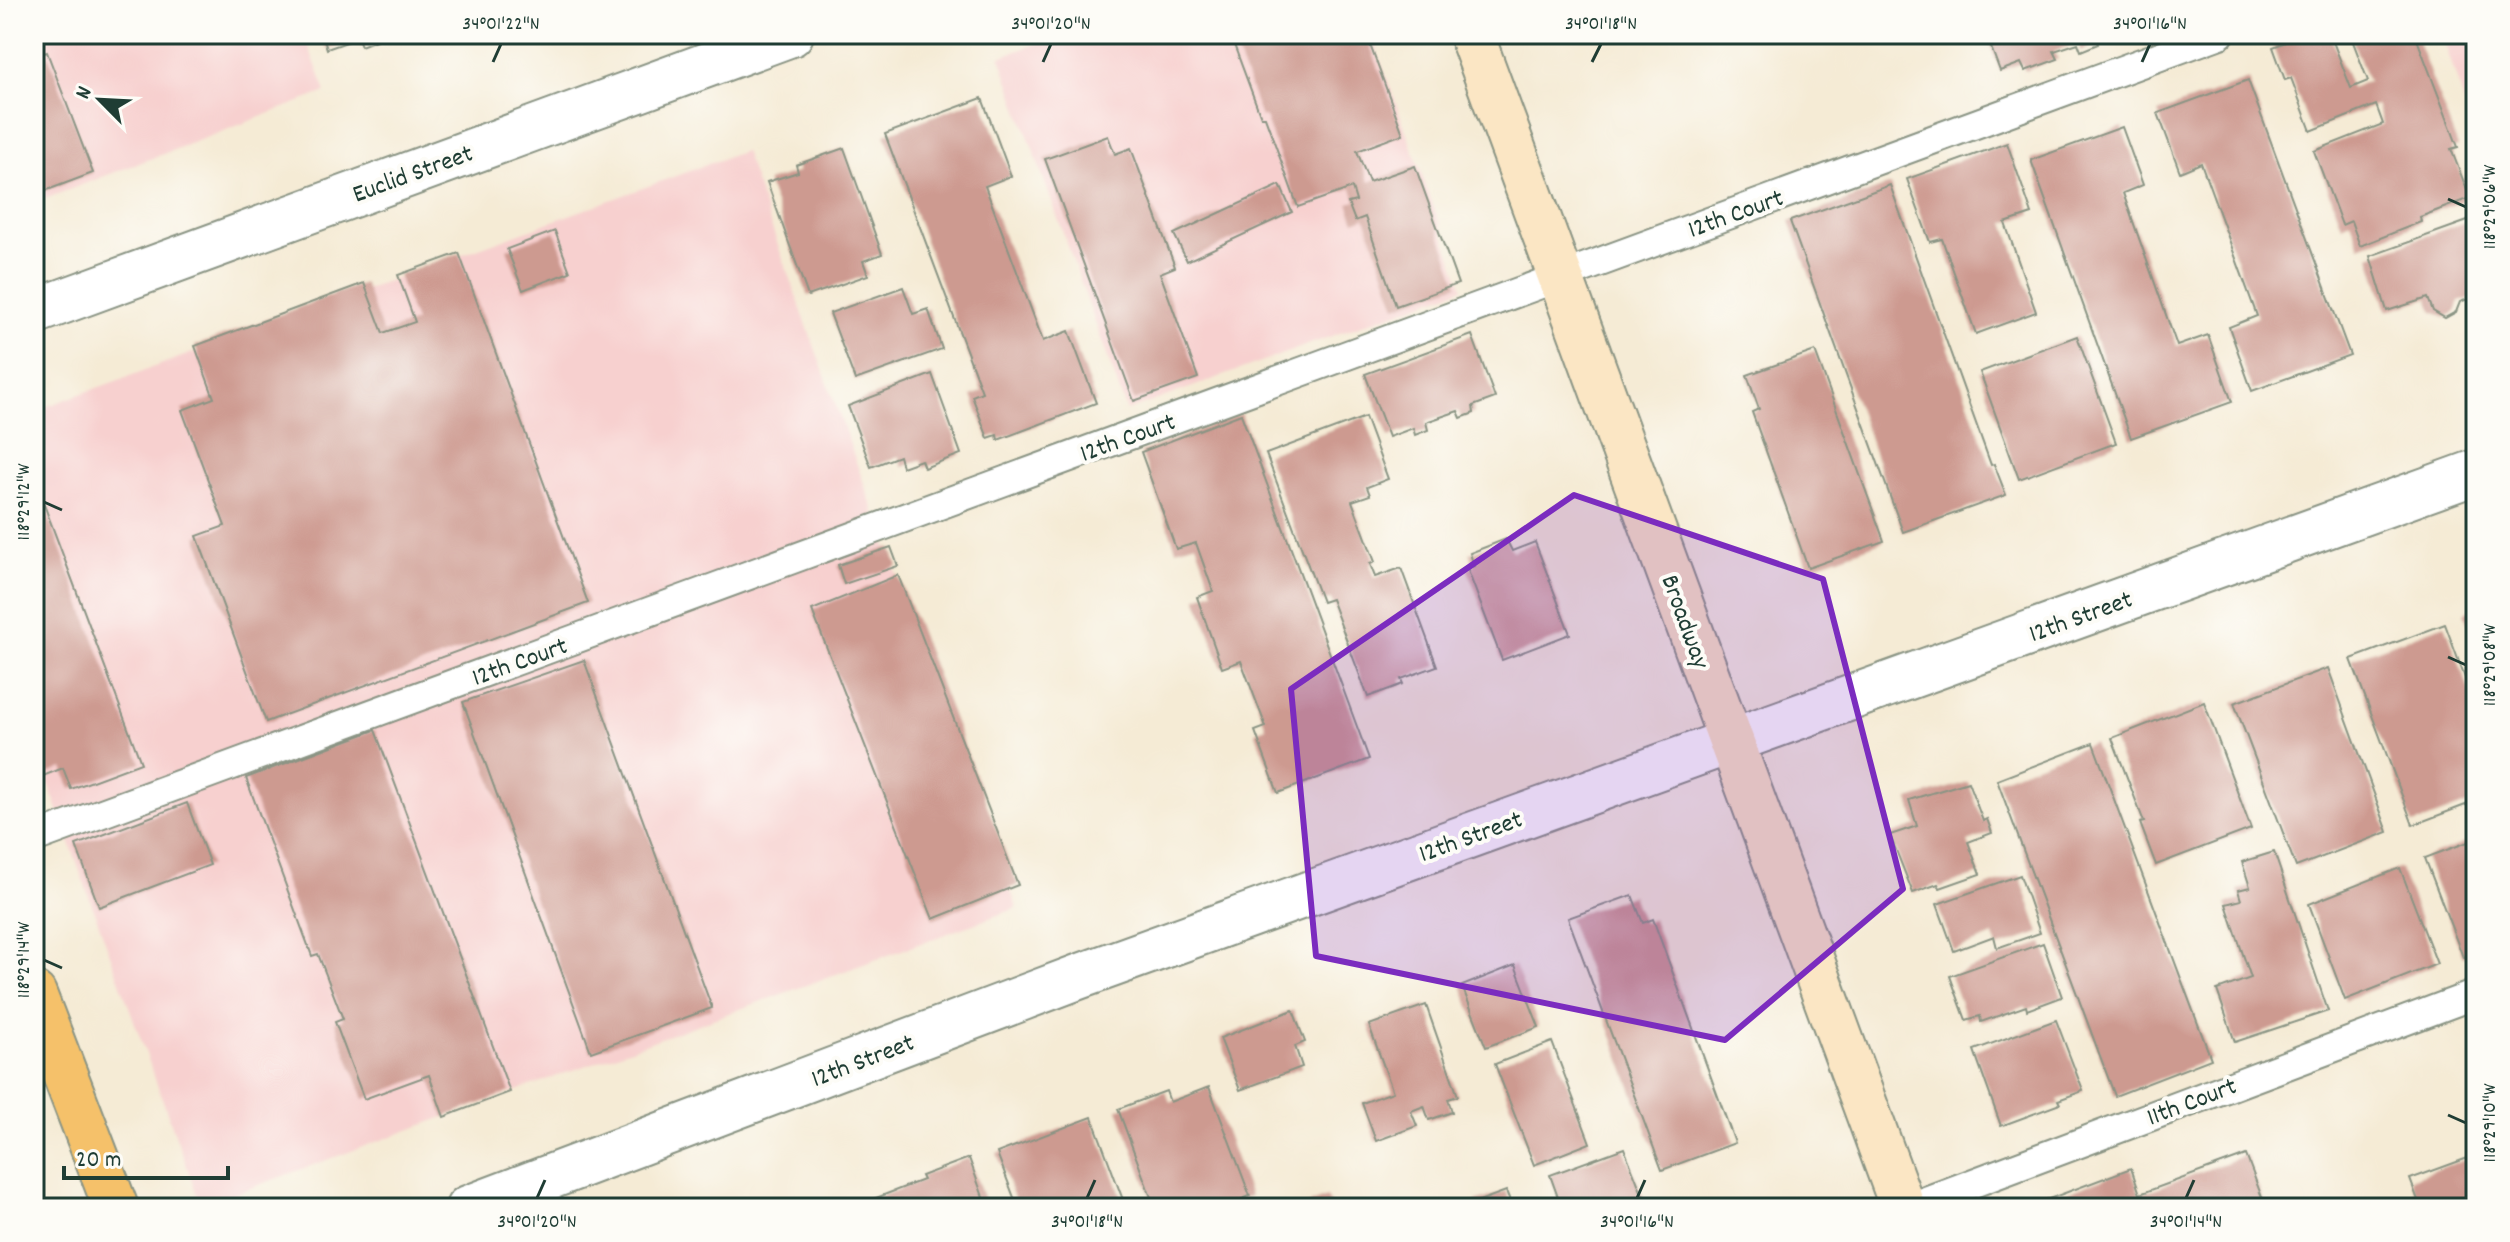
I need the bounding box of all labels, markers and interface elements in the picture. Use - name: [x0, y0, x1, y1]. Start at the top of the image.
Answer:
- text: 34°01'22"N: [462, 11, 540, 39]
- text: 34°01'20"N: [1011, 11, 1091, 39]
- text: 34°01'18"N: [1565, 11, 1637, 39]
- text: 34°01'16"N: [2113, 11, 2187, 39]
- north arrow: [60, 60, 140, 140]
- text: N: [69, 82, 101, 105]
- street label: Euclid Street: [348, 136, 479, 214]
- text: 118°29'06"W: [2477, 164, 2505, 249]
- street label: 12th Court: [1683, 181, 1790, 250]
- street label: 12th Court: [1075, 405, 1182, 474]
- text: 118°29'12"W: [11, 463, 39, 540]
- street label: Broadway: [1650, 570, 1718, 675]
- street label: 12th Street: [2024, 582, 2138, 654]
- text: 118°29'08"W: [2477, 623, 2505, 706]
- street label: 12th Court: [467, 629, 574, 698]
- street label: 12th Street: [1414, 802, 1528, 874]
- text: 118°29'14"W: [11, 921, 39, 998]
- street label: 12th Street: [806, 1026, 921, 1099]
- street label: 11th Court: [2142, 1069, 2243, 1137]
- text: 118°29'10"W: [2477, 1083, 2505, 1162]
- scale bar: [64, 1130, 228, 1180]
- text: 20 m: [76, 1144, 122, 1178]
- text: 34°01'20"N: [497, 1209, 577, 1237]
- text: 34°01'18"N: [1051, 1209, 1123, 1237]
- text: 34°01'16"N: [1600, 1209, 1674, 1237]
- text: 34°01'14"N: [2150, 1209, 2222, 1237]

